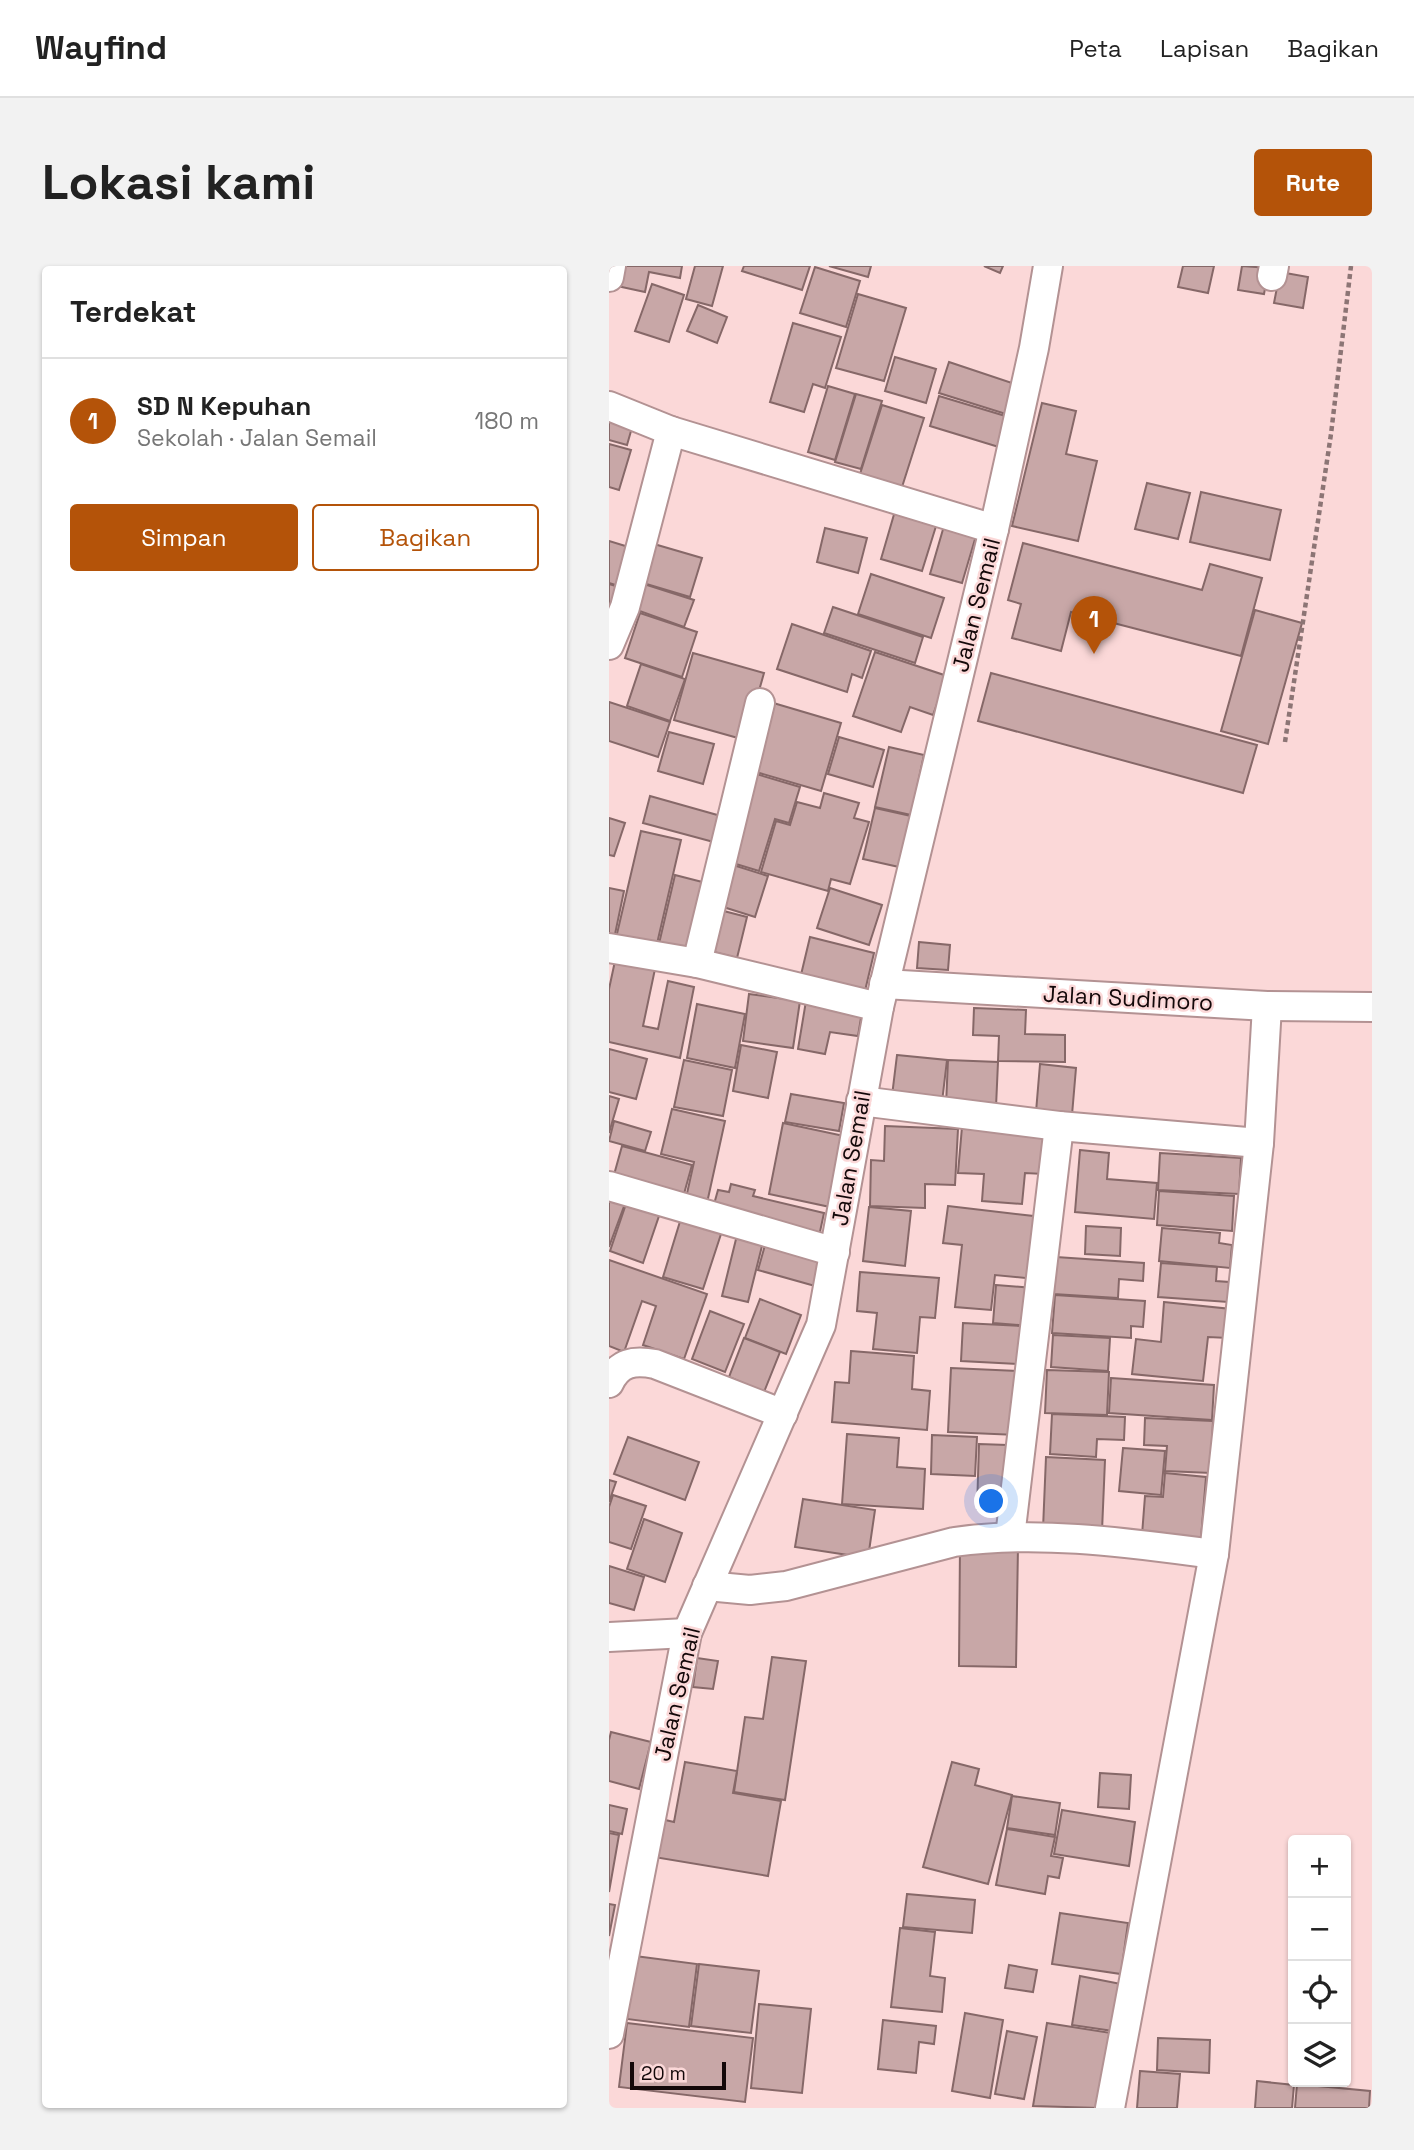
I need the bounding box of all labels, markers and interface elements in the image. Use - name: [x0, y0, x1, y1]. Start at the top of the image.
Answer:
- text: Wayfind: [35, 27, 167, 69]
- text: Peta: [1069, 33, 1122, 64]
- text: Lapisan: [1160, 33, 1249, 64]
- text: Bagikan: [1287, 33, 1379, 64]
- button: Rute: [1254, 149, 1372, 216]
- text: Lokasi kami: [42, 151, 315, 213]
- text: Terdekat: [70, 292, 196, 331]
- text: SD N Kepuhan: [137, 389, 311, 423]
- text: 1: [88, 406, 98, 436]
- text: 180 m: [475, 406, 539, 436]
- text: Sekolah · Jalan Semail: [137, 423, 377, 453]
- button: Simpan: [70, 504, 298, 571]
- button: Bagikan: [312, 504, 539, 571]
- street label: Jalan Semail: [945, 535, 1007, 675]
- pin: 1: [1071, 596, 1117, 654]
- street label: Jalan Sudimoro: [1042, 979, 1214, 1017]
- street label: Jalan Semail: [824, 1088, 878, 1228]
- your location: [974, 1484, 1008, 1518]
- street label: Jalan Semail: [647, 1624, 707, 1764]
- map controls: [1288, 1835, 1351, 2087]
- button: +: [1288, 1835, 1351, 1898]
- button: −: [1288, 1898, 1351, 1961]
- button: locate: [1288, 1961, 1351, 2024]
- button: layers: [1288, 2024, 1351, 2087]
- scale bar: [630, 2059, 726, 2091]
- text: 20 m: [641, 2061, 686, 2086]

